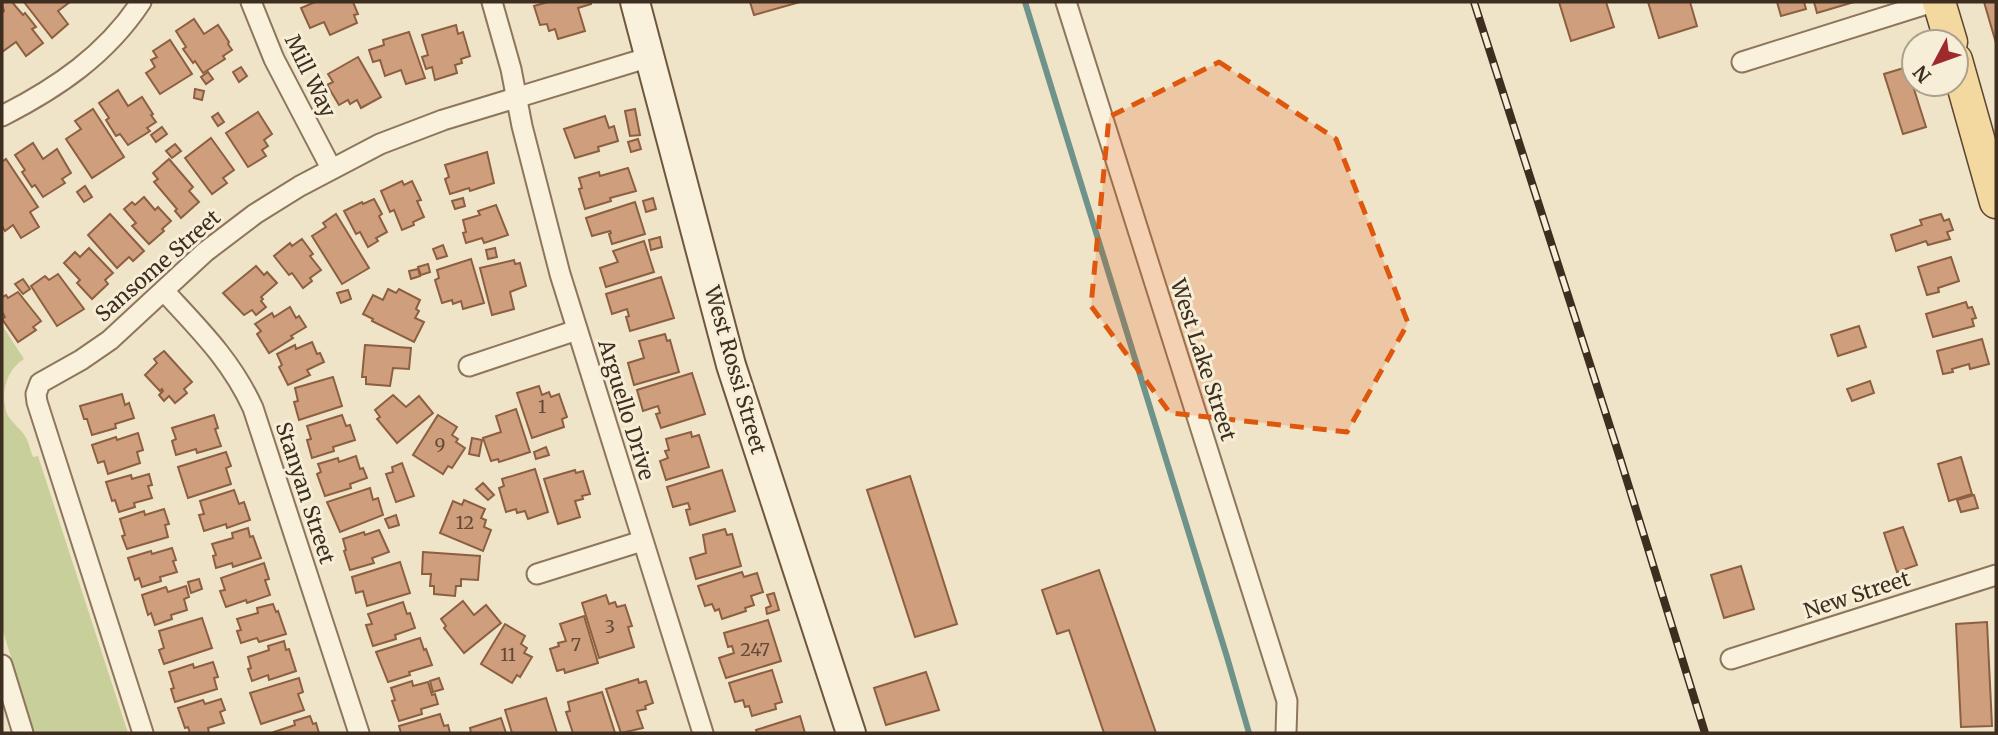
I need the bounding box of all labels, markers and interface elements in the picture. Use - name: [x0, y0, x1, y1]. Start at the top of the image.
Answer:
- north arrow: [1900, 28, 1970, 98]
- street label: Mill Way: [279, 30, 342, 122]
- text: N: [1908, 61, 1936, 88]
- street label: Sansome Street: [89, 204, 226, 327]
- street label: West Lake Street: [1164, 275, 1242, 444]
- street label: West Rossi Street: [698, 282, 772, 457]
- street label: Arguello Drive: [592, 335, 661, 483]
- house number: 1: [538, 395, 546, 418]
- street label: Stanyan Street: [270, 419, 341, 567]
- house number: 9: [435, 433, 445, 456]
- house number: 12: [456, 511, 474, 534]
- street label: New Street: [1800, 565, 1913, 624]
- house number: 3: [605, 615, 615, 638]
- house number: 7: [571, 633, 581, 656]
- house number: 247: [740, 638, 770, 661]
- house number: 11: [500, 643, 516, 666]

